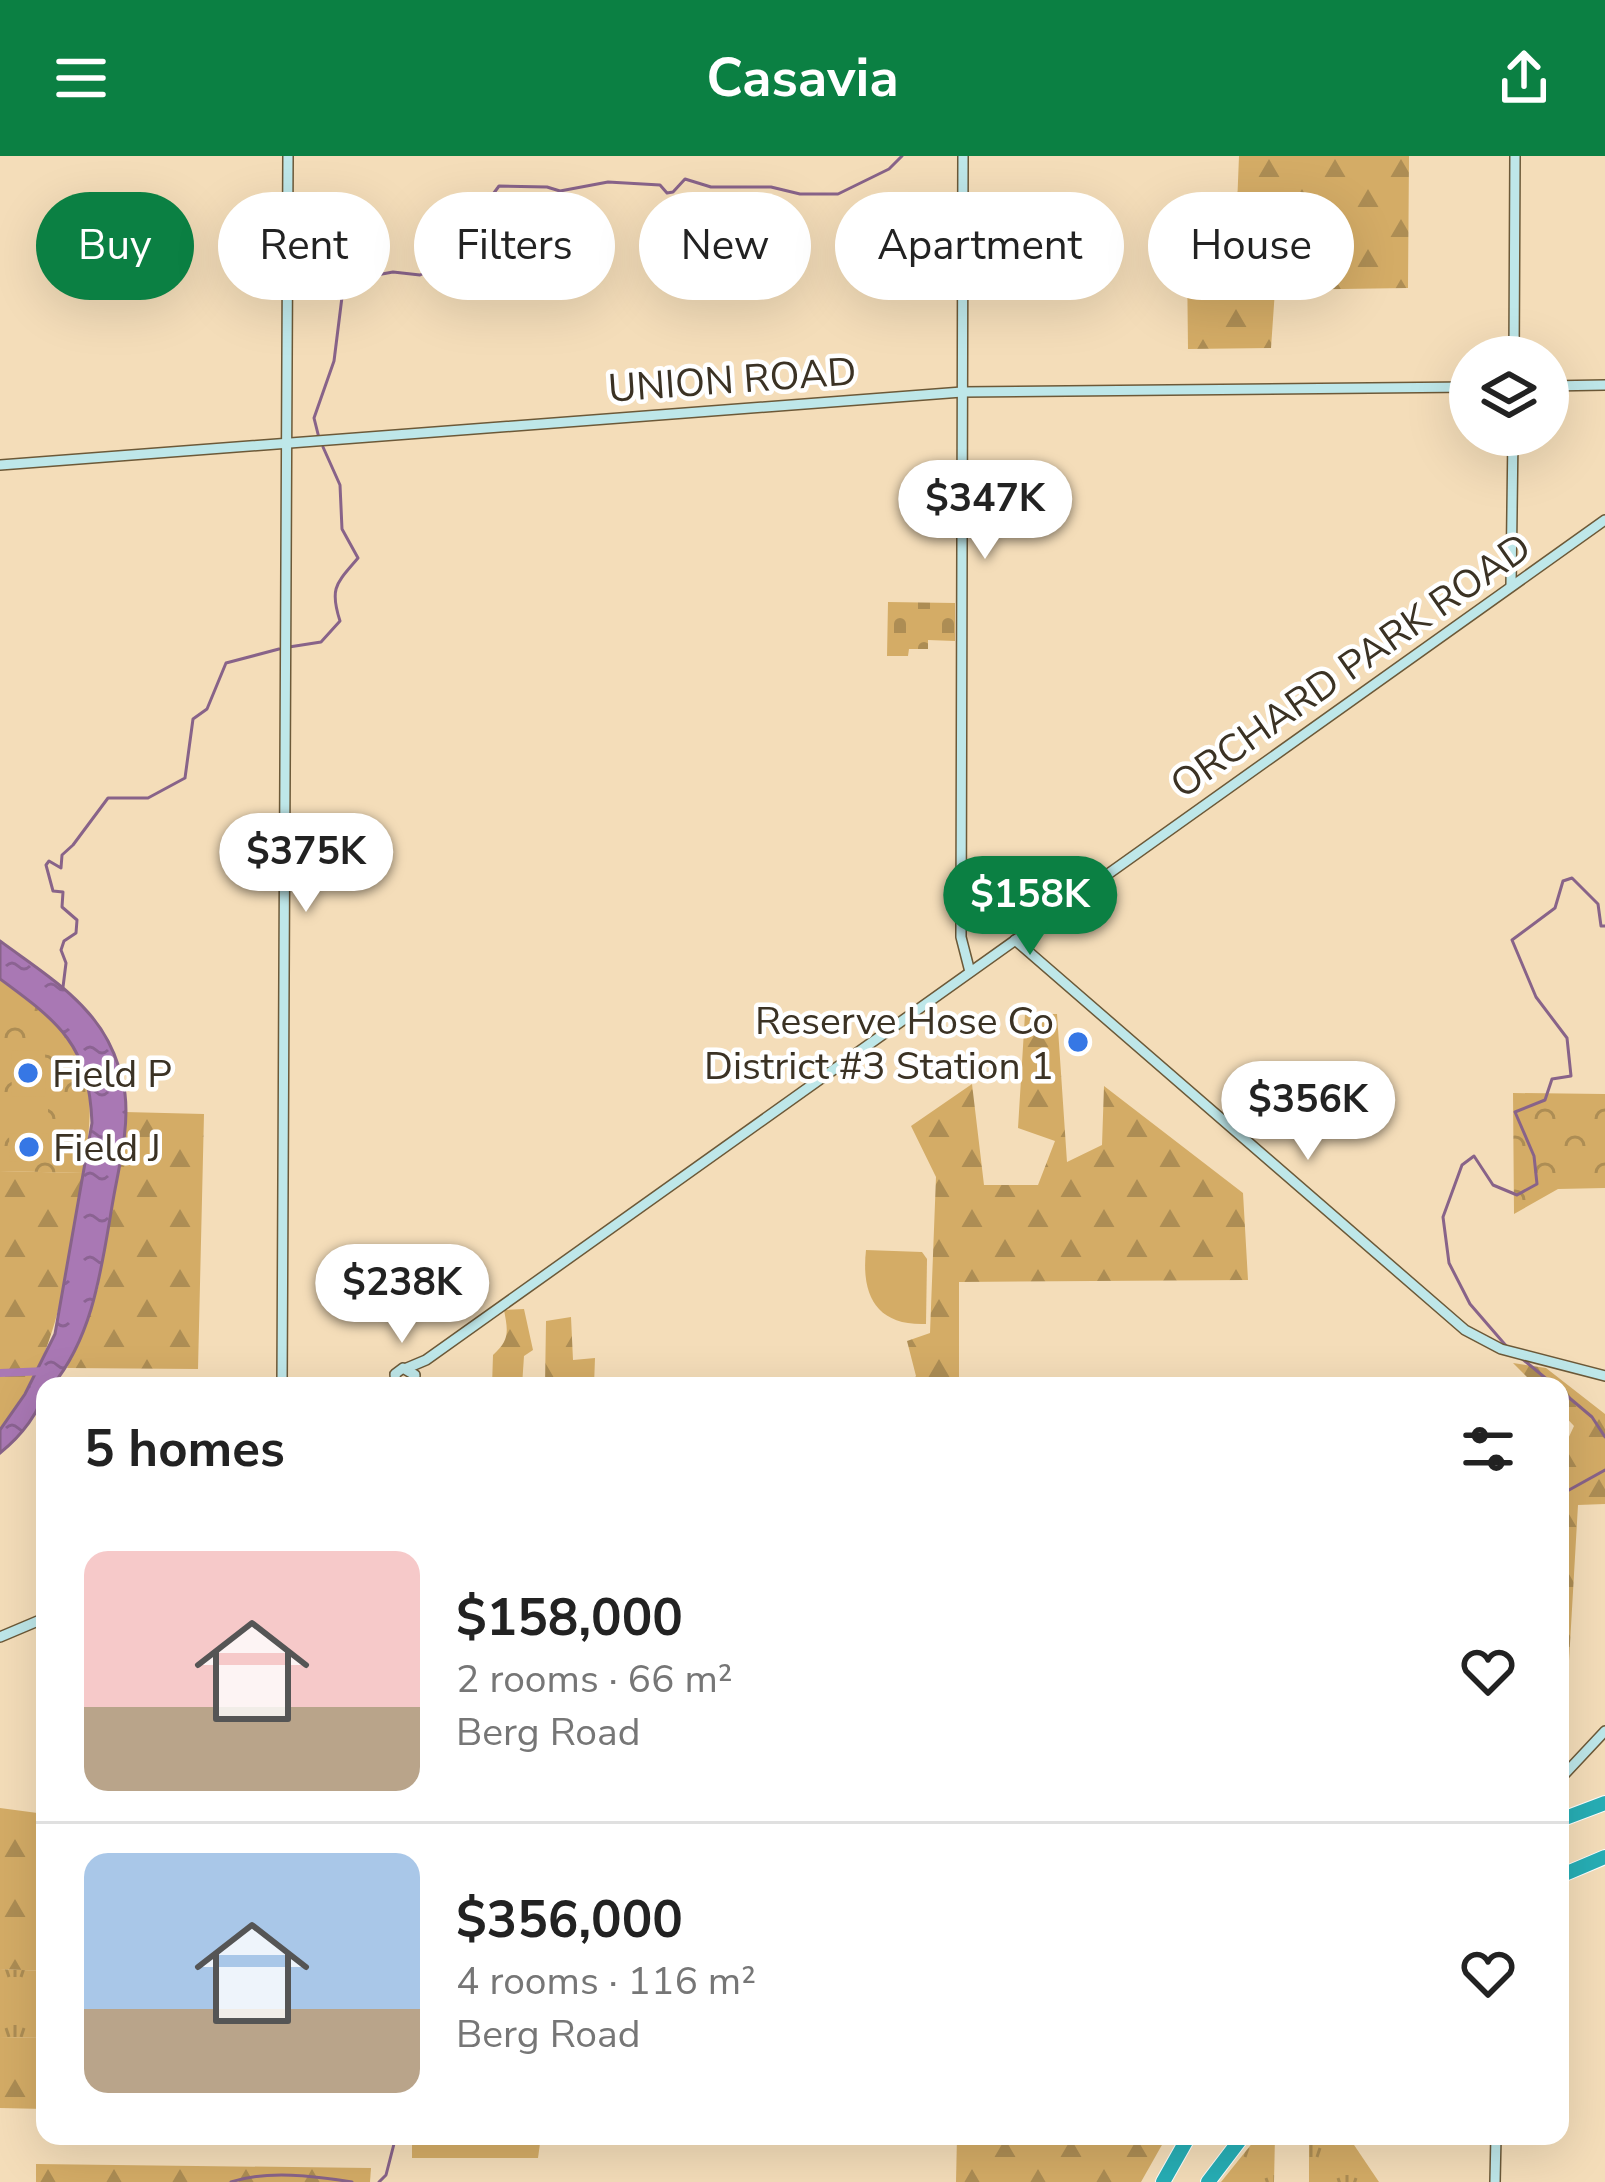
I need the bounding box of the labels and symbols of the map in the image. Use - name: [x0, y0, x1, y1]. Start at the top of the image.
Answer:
- street label: UNION ROAD: [606, 345, 858, 416]
- pin: $347K: [901, 460, 1069, 562]
- street label: ORCHARD PARK ROAD: [1160, 522, 1542, 811]
- pin: $375K: [222, 813, 390, 915]
- pin: $158K: [946, 856, 1114, 958]
- place label: Reserve Hose Co District #3 Station 1: [704, 995, 1054, 1093]
- marker: Reserve Hose Co District #3 Station 1: [1065, 1029, 1091, 1055]
- place label: Field P: [52, 1048, 172, 1101]
- marker: Field P: [15, 1060, 41, 1086]
- pin: $356K: [1224, 1061, 1392, 1163]
- place label: Field J: [53, 1122, 161, 1175]
- marker: Field J: [16, 1134, 42, 1160]
- pin: $238K: [318, 1244, 486, 1346]

